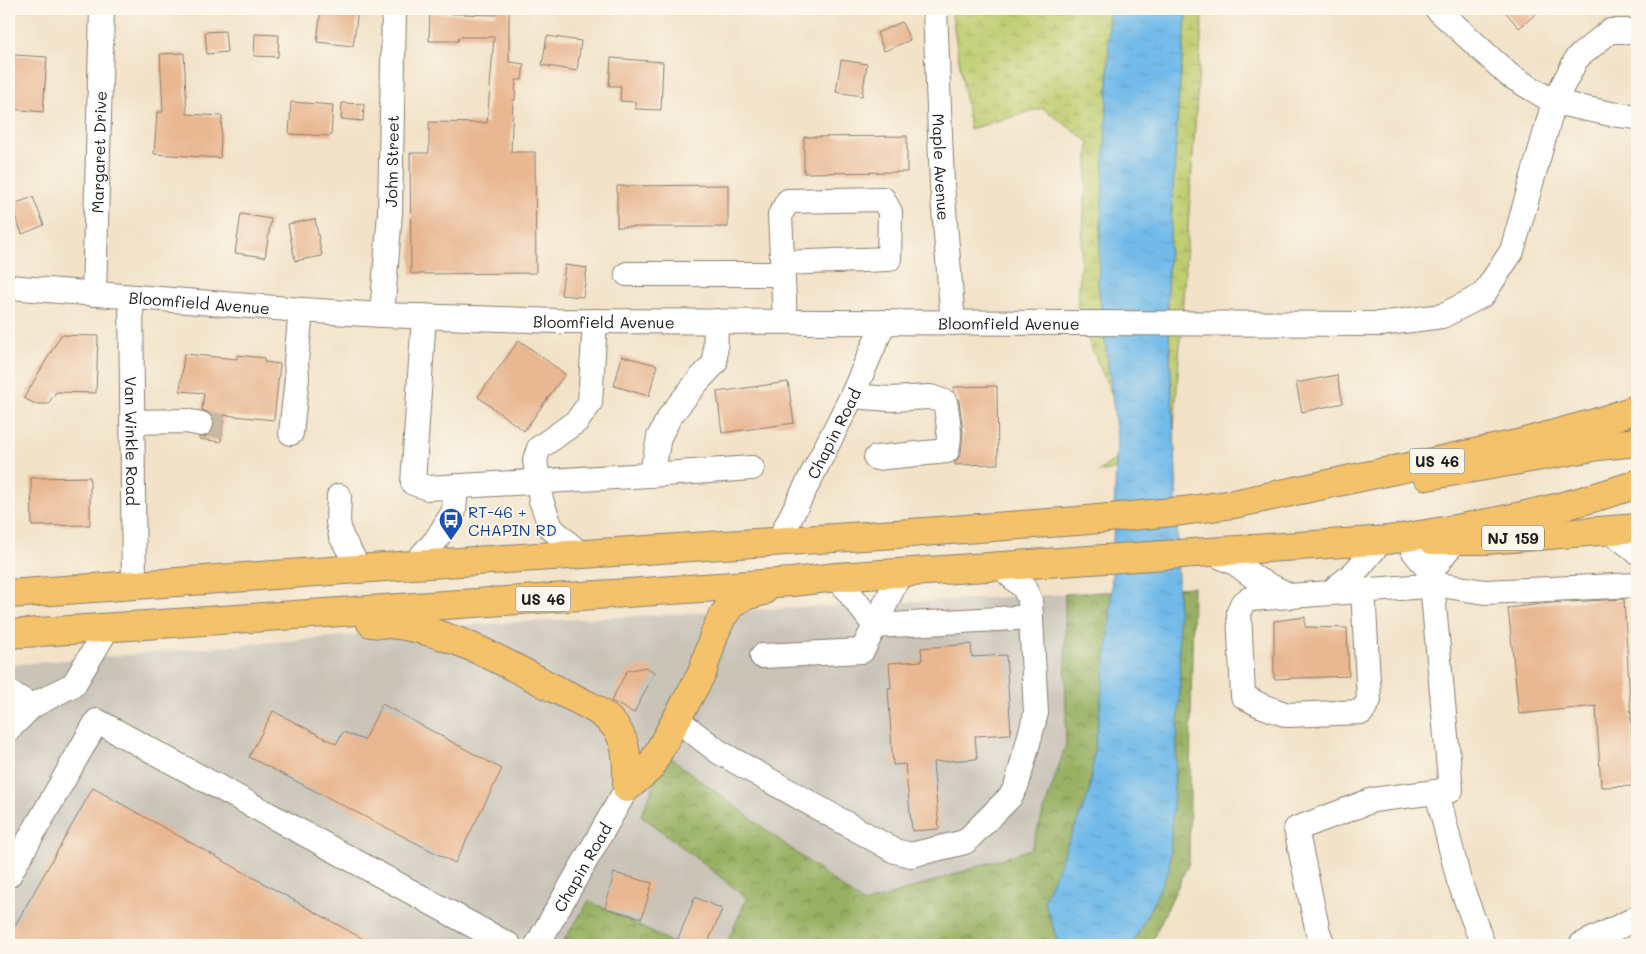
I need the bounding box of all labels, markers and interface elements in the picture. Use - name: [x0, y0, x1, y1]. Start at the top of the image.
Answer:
- street label: Margaret Drive: [86, 91, 110, 214]
- street label: Maple Avenue: [929, 113, 955, 221]
- street label: John Street: [380, 115, 402, 208]
- street label: Bloomfield Avenue: [128, 286, 271, 318]
- street label: Bloomfield Avenue: [533, 310, 675, 332]
- street label: Bloomfield Avenue: [938, 312, 1080, 333]
- street label: Van Winkle Road: [121, 376, 144, 506]
- street label: Chapin Road: [801, 385, 865, 482]
- road number: US 46: [1410, 448, 1464, 474]
- place label: RT-46 + CHAPIN RD: [468, 501, 557, 540]
- bus stop icon: RT-46 + CHAPIN RD: [438, 507, 464, 541]
- road number: NJ 159: [1482, 526, 1544, 550]
- road number: US 46: [516, 586, 570, 612]
- street label: Chapin Road: [548, 819, 616, 915]

